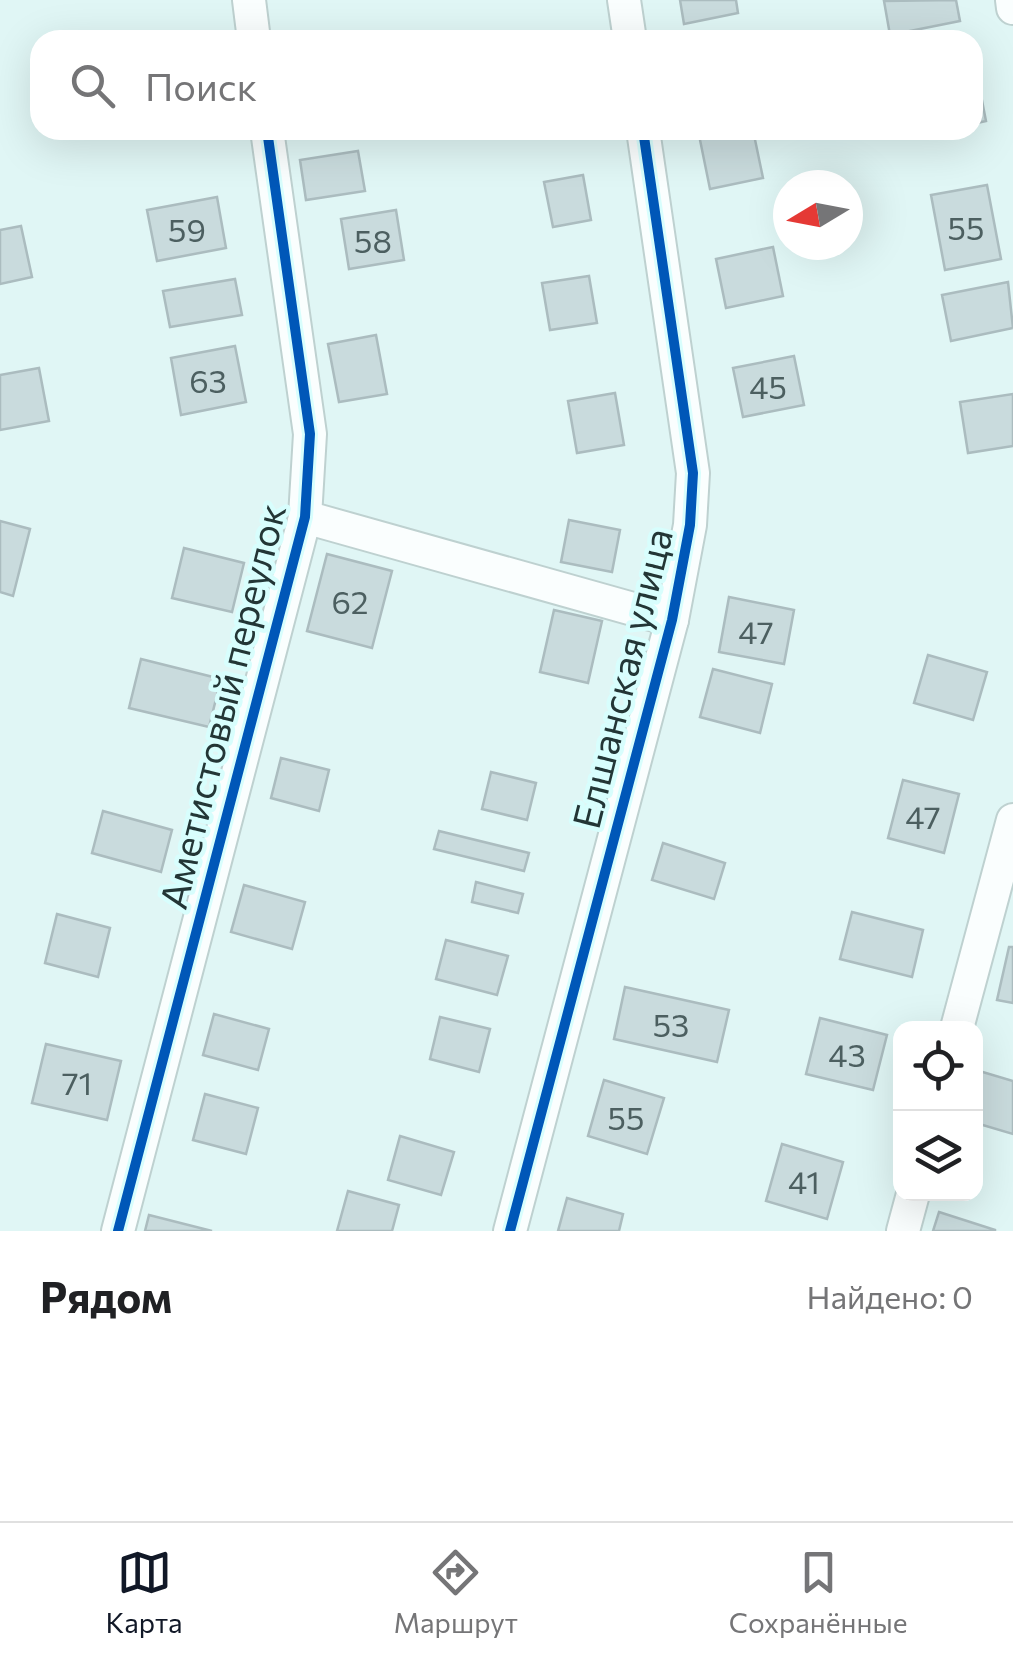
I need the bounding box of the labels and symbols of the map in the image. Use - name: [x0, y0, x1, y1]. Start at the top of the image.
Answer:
- north arrow: [773, 170, 863, 260]
- house number: 55: [948, 207, 984, 247]
- house number: 59: [168, 209, 206, 249]
- house number: 58: [354, 220, 392, 260]
- house number: 63: [189, 360, 227, 400]
- house number: 45: [749, 366, 787, 406]
- street label: Аметистовый переулок: [148, 499, 294, 913]
- street label: Елшанская улица: [561, 523, 681, 833]
- house number: 62: [331, 581, 369, 621]
- house number: 47: [738, 611, 774, 651]
- house number: 47: [905, 796, 941, 836]
- house number: 53: [653, 1004, 689, 1044]
- house number: 43: [828, 1034, 866, 1074]
- house number: 71: [62, 1062, 92, 1102]
- house number: 55: [608, 1097, 644, 1137]
- house number: 41: [788, 1161, 820, 1201]

